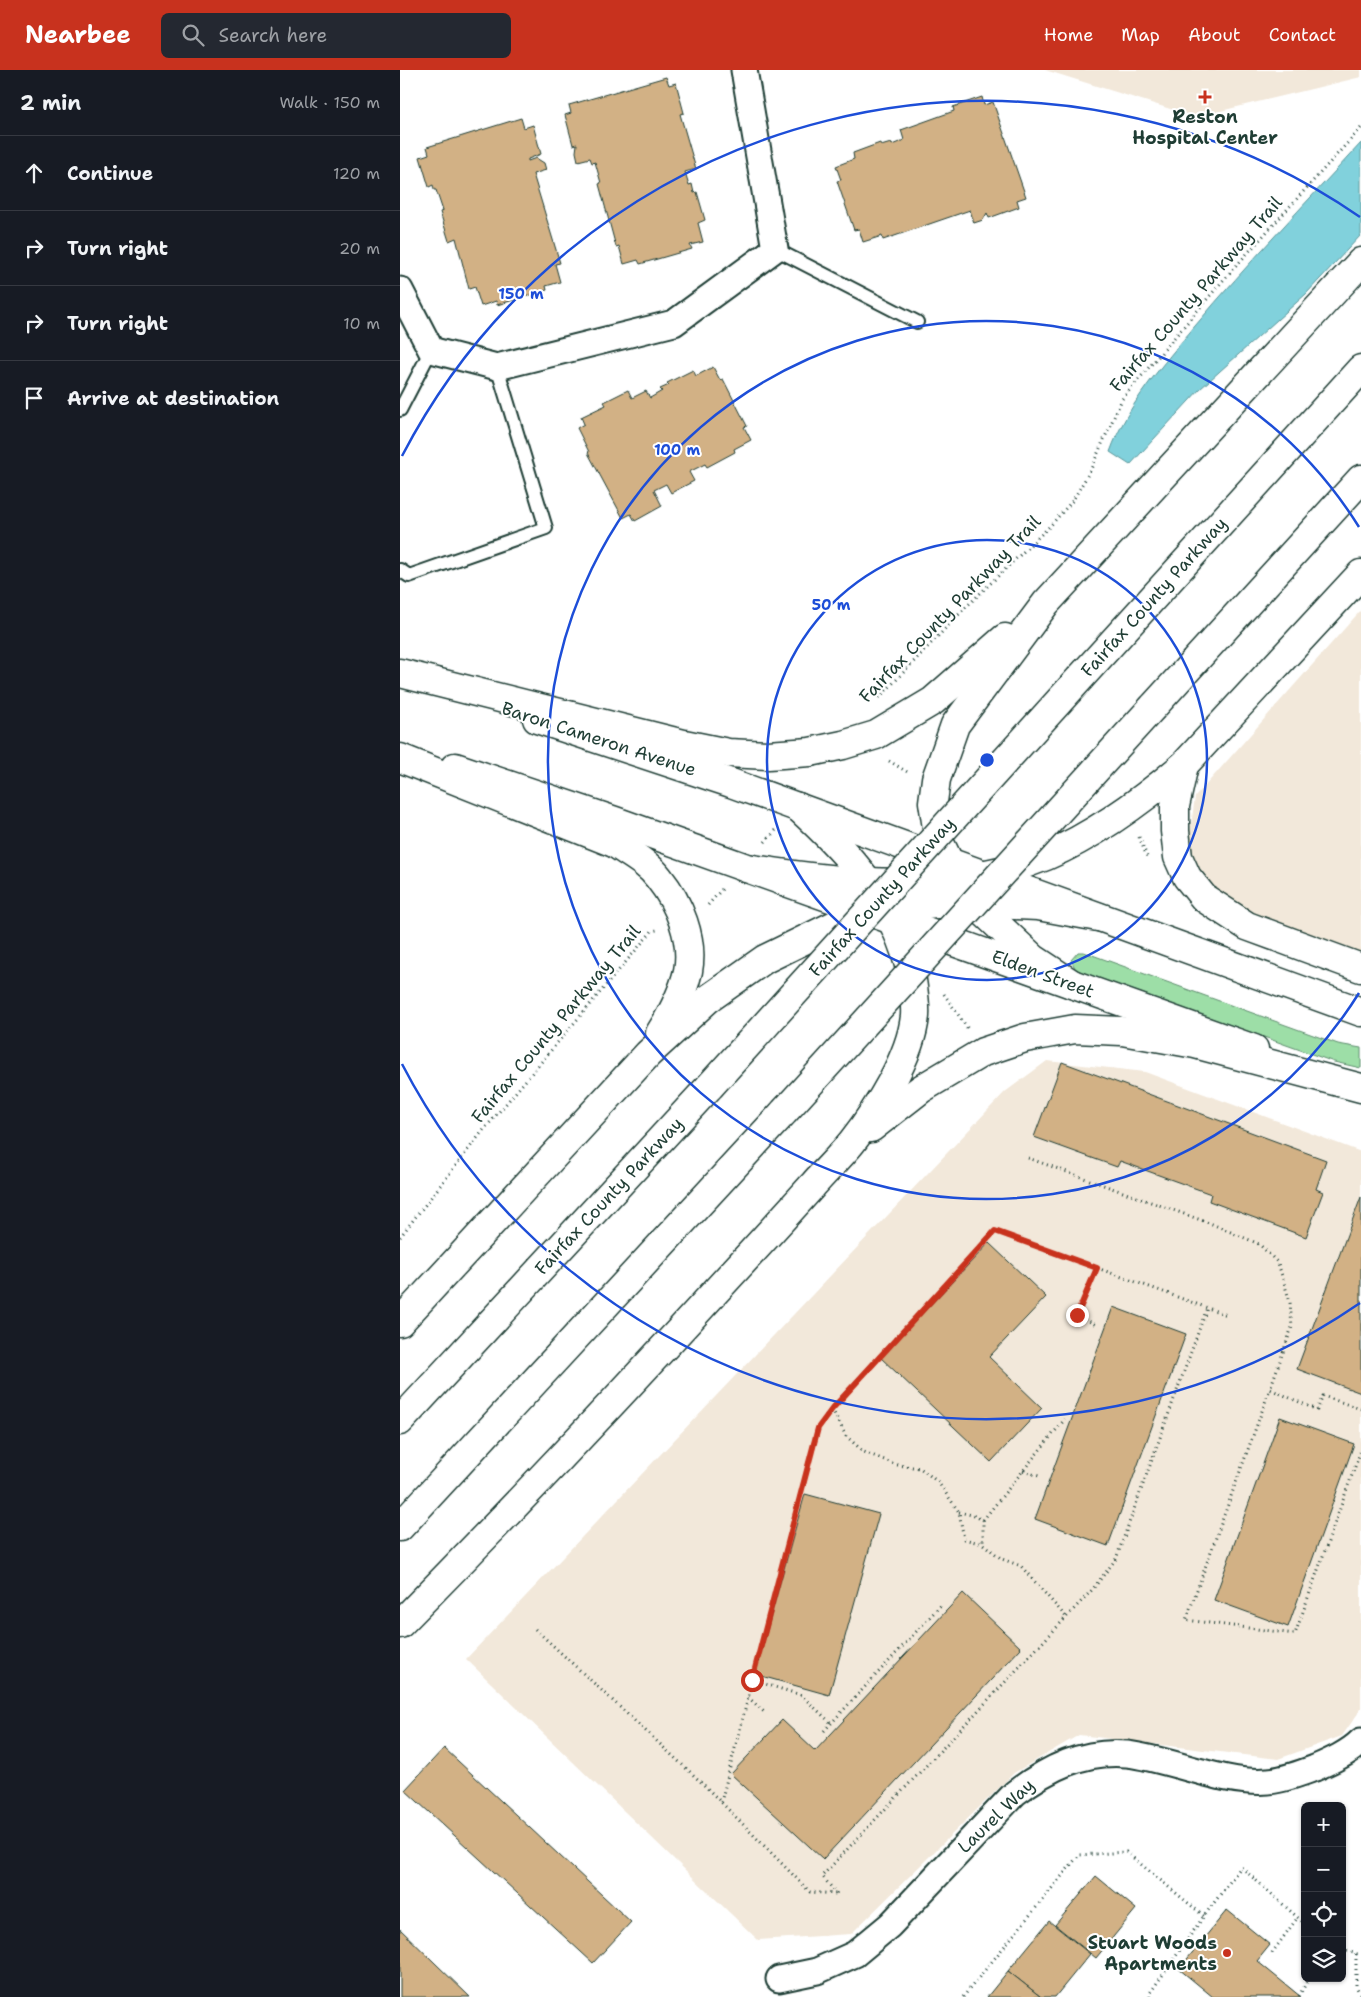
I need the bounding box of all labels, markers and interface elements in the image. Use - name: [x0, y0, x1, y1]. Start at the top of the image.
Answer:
- search box: [161, 13, 511, 58]
- text: Nearbee: [25, 19, 131, 51]
- icon: search: [179, 21, 207, 49]
- text: Search here: [219, 23, 327, 48]
- text: Home: [1044, 23, 1093, 47]
- text: Map: [1121, 23, 1160, 47]
- text: About: [1188, 23, 1241, 47]
- text: Contact: [1269, 23, 1336, 47]
- text: 2 min: [20, 89, 81, 117]
- marker: Reston Hospital Center: [1198, 90, 1212, 104]
- text: Walk · 150 m: [279, 92, 380, 113]
- place label: Reston Hospital Center: [1132, 105, 1278, 150]
- icon: ahead: [20, 159, 48, 187]
- text: Continue: [67, 161, 153, 186]
- text: 120 m: [333, 163, 380, 184]
- street label: Fairfax County Parkway Trail: [1104, 191, 1288, 397]
- icon: right: [20, 234, 48, 262]
- text: Turn right: [67, 236, 168, 261]
- text: 20 m: [339, 238, 380, 259]
- text: 150 m: [498, 284, 544, 304]
- icon: right: [20, 309, 48, 337]
- text: Turn right: [67, 311, 168, 336]
- text: 10 m: [343, 313, 380, 334]
- icon: arrive: [20, 384, 48, 412]
- text: Arrive at destination: [67, 386, 279, 411]
- text: 100 m: [654, 440, 700, 460]
- street label: Fairfax County Parkway Trail: [854, 510, 1046, 708]
- street label: Fairfax County Parkway: [1076, 512, 1232, 682]
- text: 50 m: [812, 595, 851, 615]
- street label: Baron Cameron Avenue: [499, 696, 699, 782]
- centre of rings: [978, 751, 996, 769]
- street label: Fairfax County Parkway: [804, 812, 960, 982]
- street label: Fairfax County Parkway Trail: [466, 919, 646, 1128]
- street label: Elden Street: [988, 944, 1098, 1004]
- street label: Fairfax County Parkway: [530, 1112, 688, 1280]
- route end: [1066, 1304, 1089, 1327]
- route start: [741, 1669, 764, 1692]
- street label: Laurel Way: [952, 1773, 1040, 1859]
- map controls: [1301, 1802, 1346, 1982]
- button: +: [1301, 1802, 1346, 1847]
- button: −: [1301, 1847, 1346, 1892]
- button: locate: [1301, 1892, 1346, 1937]
- place label: Stuart Woods Apartments: [1088, 1931, 1217, 1976]
- button: layers: [1301, 1937, 1346, 1982]
- marker: Stuart Woods Apartments: [1221, 1947, 1233, 1959]

